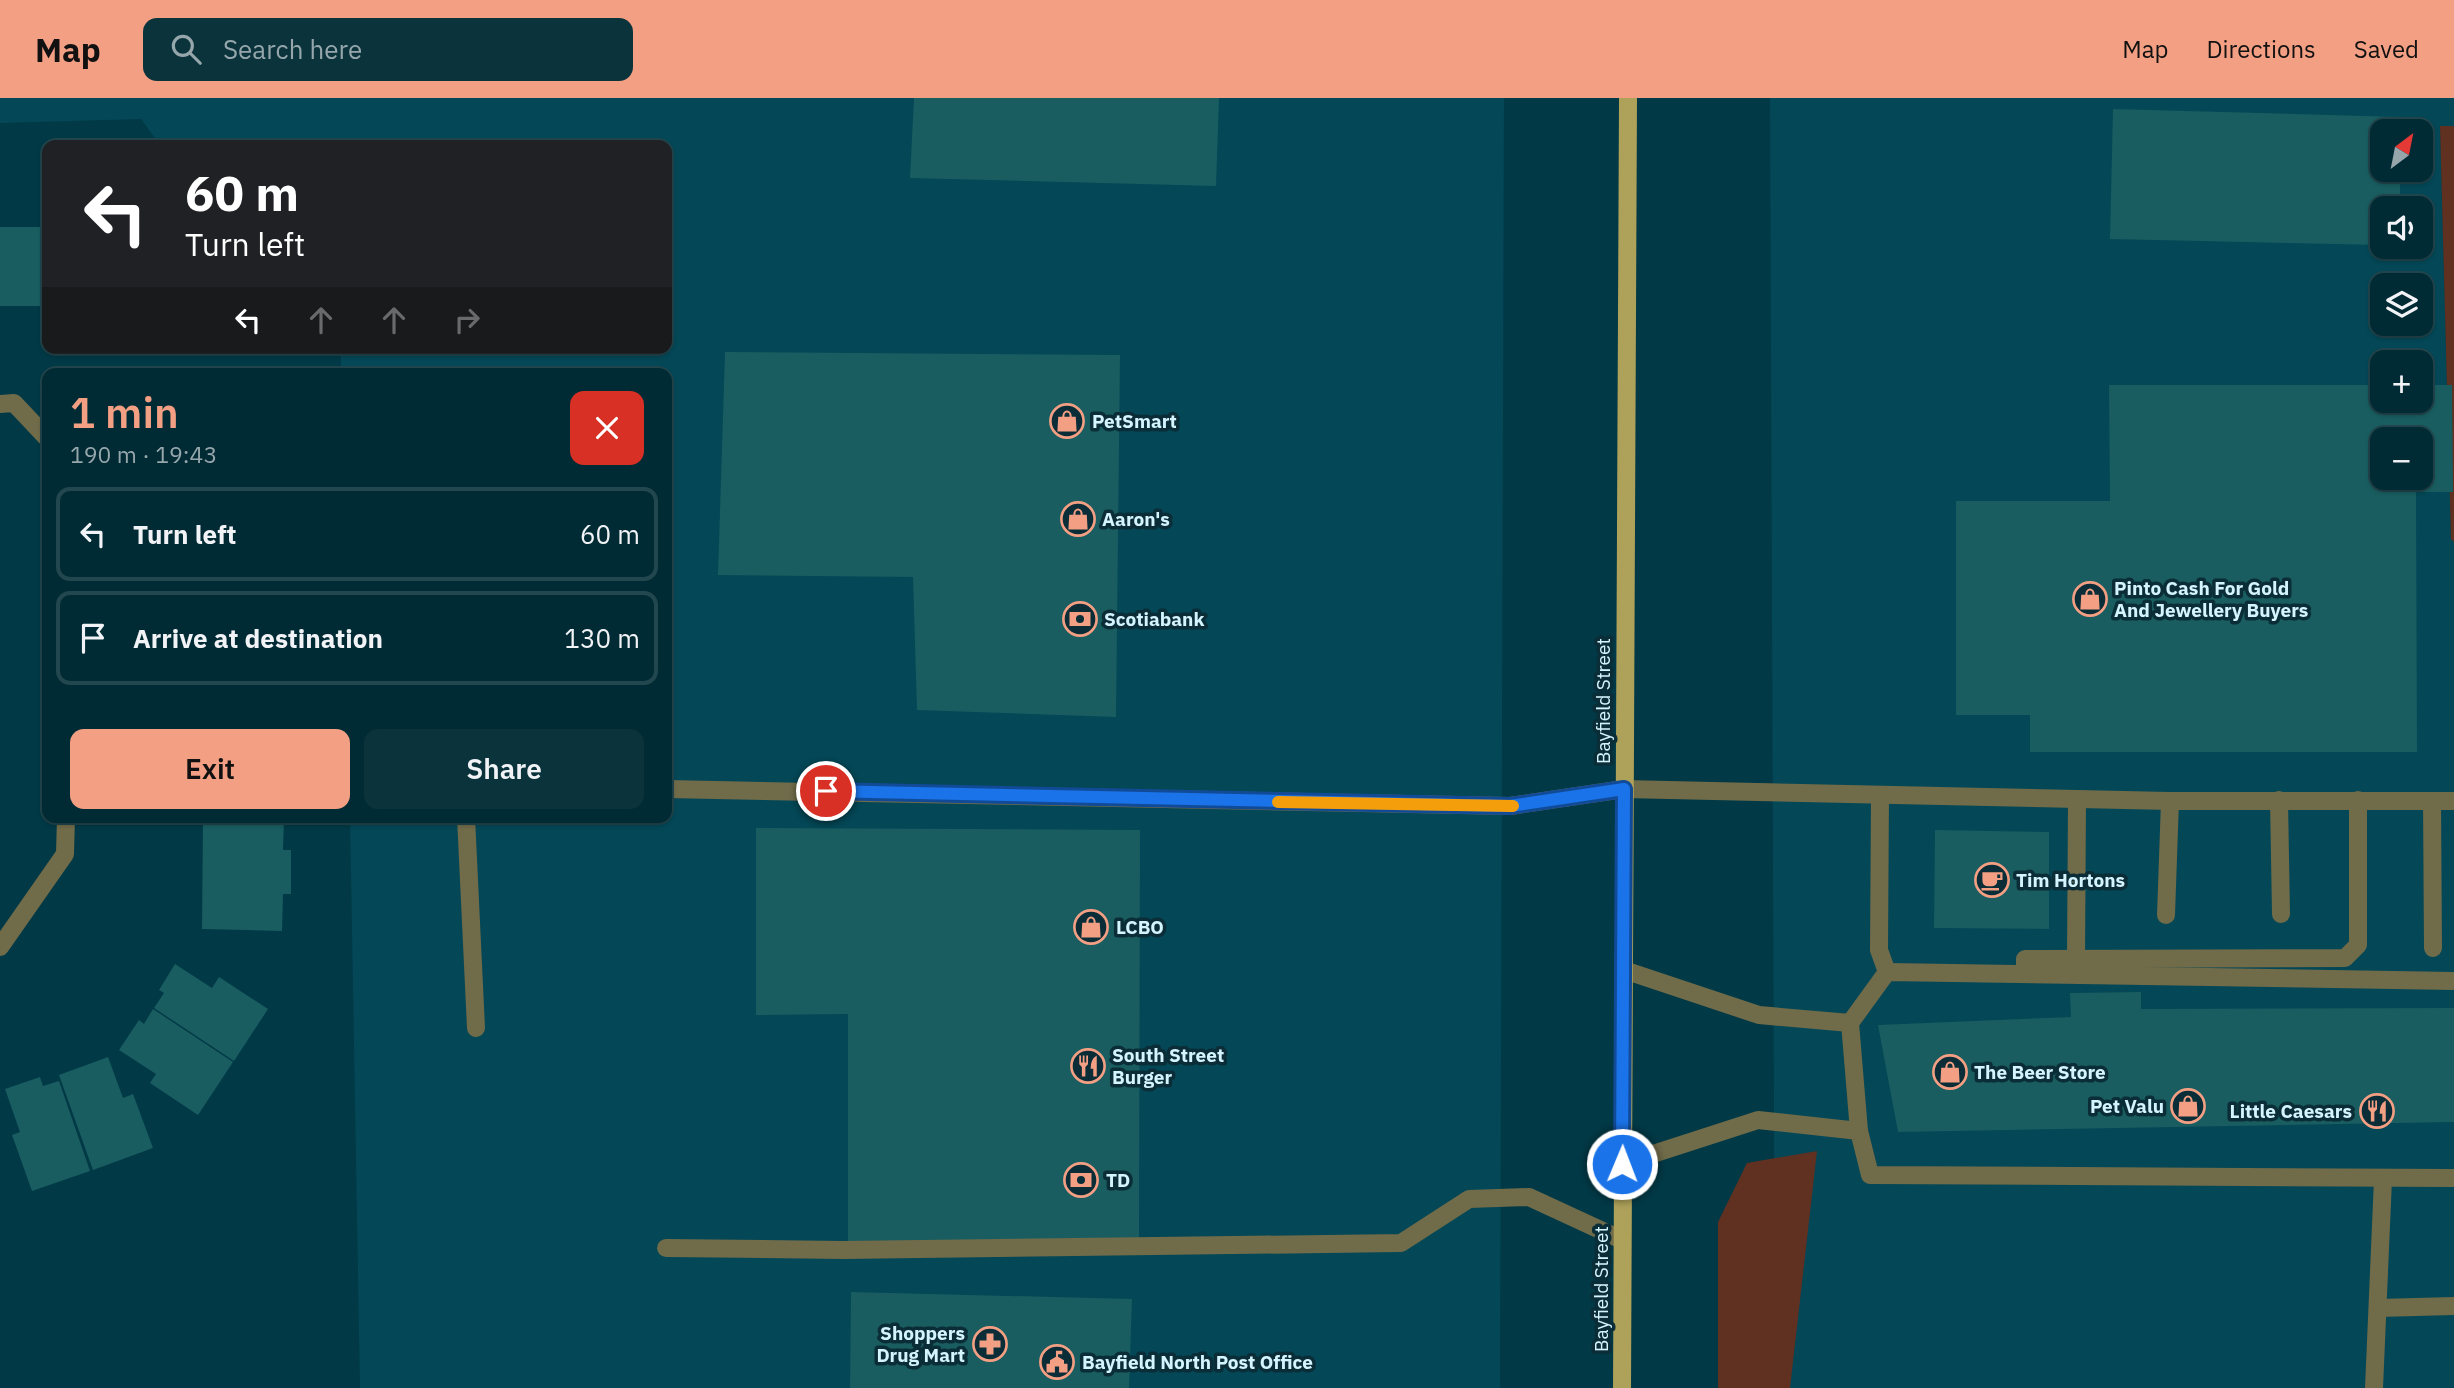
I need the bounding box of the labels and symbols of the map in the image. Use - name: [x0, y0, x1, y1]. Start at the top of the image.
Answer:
- north arrow: [2370, 119, 2432, 182]
- shop icon: PetSmart: [1048, 402, 1086, 440]
- place label: PetSmart: [1092, 409, 1177, 433]
- shop icon: Aaron's: [1059, 500, 1097, 538]
- place label: Aaron's: [1102, 507, 1170, 531]
- place label: Pinto Cash For Gold And Jewellery Buyers: [2114, 576, 2308, 622]
- shop icon: Pinto Cash For Gold And Jewellery Buyers: [2071, 580, 2109, 618]
- bank icon: Scotiabank: [1061, 600, 1099, 638]
- place label: Scotiabank: [1104, 607, 1204, 631]
- street label: Bayfield Street: [1591, 638, 1615, 764]
- pin: [796, 761, 856, 821]
- cafe icon: Tim Hortons: [1973, 861, 2011, 899]
- place label: Tim Hortons: [2016, 868, 2125, 892]
- shop icon: LCBO: [1072, 908, 1110, 946]
- place label: LCBO: [1116, 915, 1164, 939]
- place label: South Street Burger: [1112, 1043, 1224, 1089]
- restaurant icon: South Street Burger: [1069, 1047, 1107, 1085]
- shop icon: The Beer Store: [1931, 1053, 1969, 1091]
- place label: The Beer Store: [1974, 1060, 2106, 1084]
- shop icon: Pet Valu: [2169, 1087, 2207, 1125]
- restaurant icon: Little Caesars: [2358, 1092, 2396, 1130]
- place label: Pet Valu: [2090, 1094, 2164, 1118]
- place label: Little Caesars: [2230, 1099, 2352, 1123]
- position arrow: [1585, 1127, 1659, 1201]
- bank icon: TD: [1062, 1161, 1100, 1199]
- place label: TD: [1106, 1168, 1130, 1192]
- street label: Bayfield Street: [1589, 1226, 1613, 1352]
- place label: Shoppers Drug Mart: [876, 1321, 965, 1367]
- pharmacy icon: Shoppers Drug Mart: [971, 1325, 1009, 1363]
- public building icon: Bayfield North Post Office: [1038, 1343, 1076, 1381]
- place label: Bayfield North Post Office: [1082, 1350, 1313, 1374]

